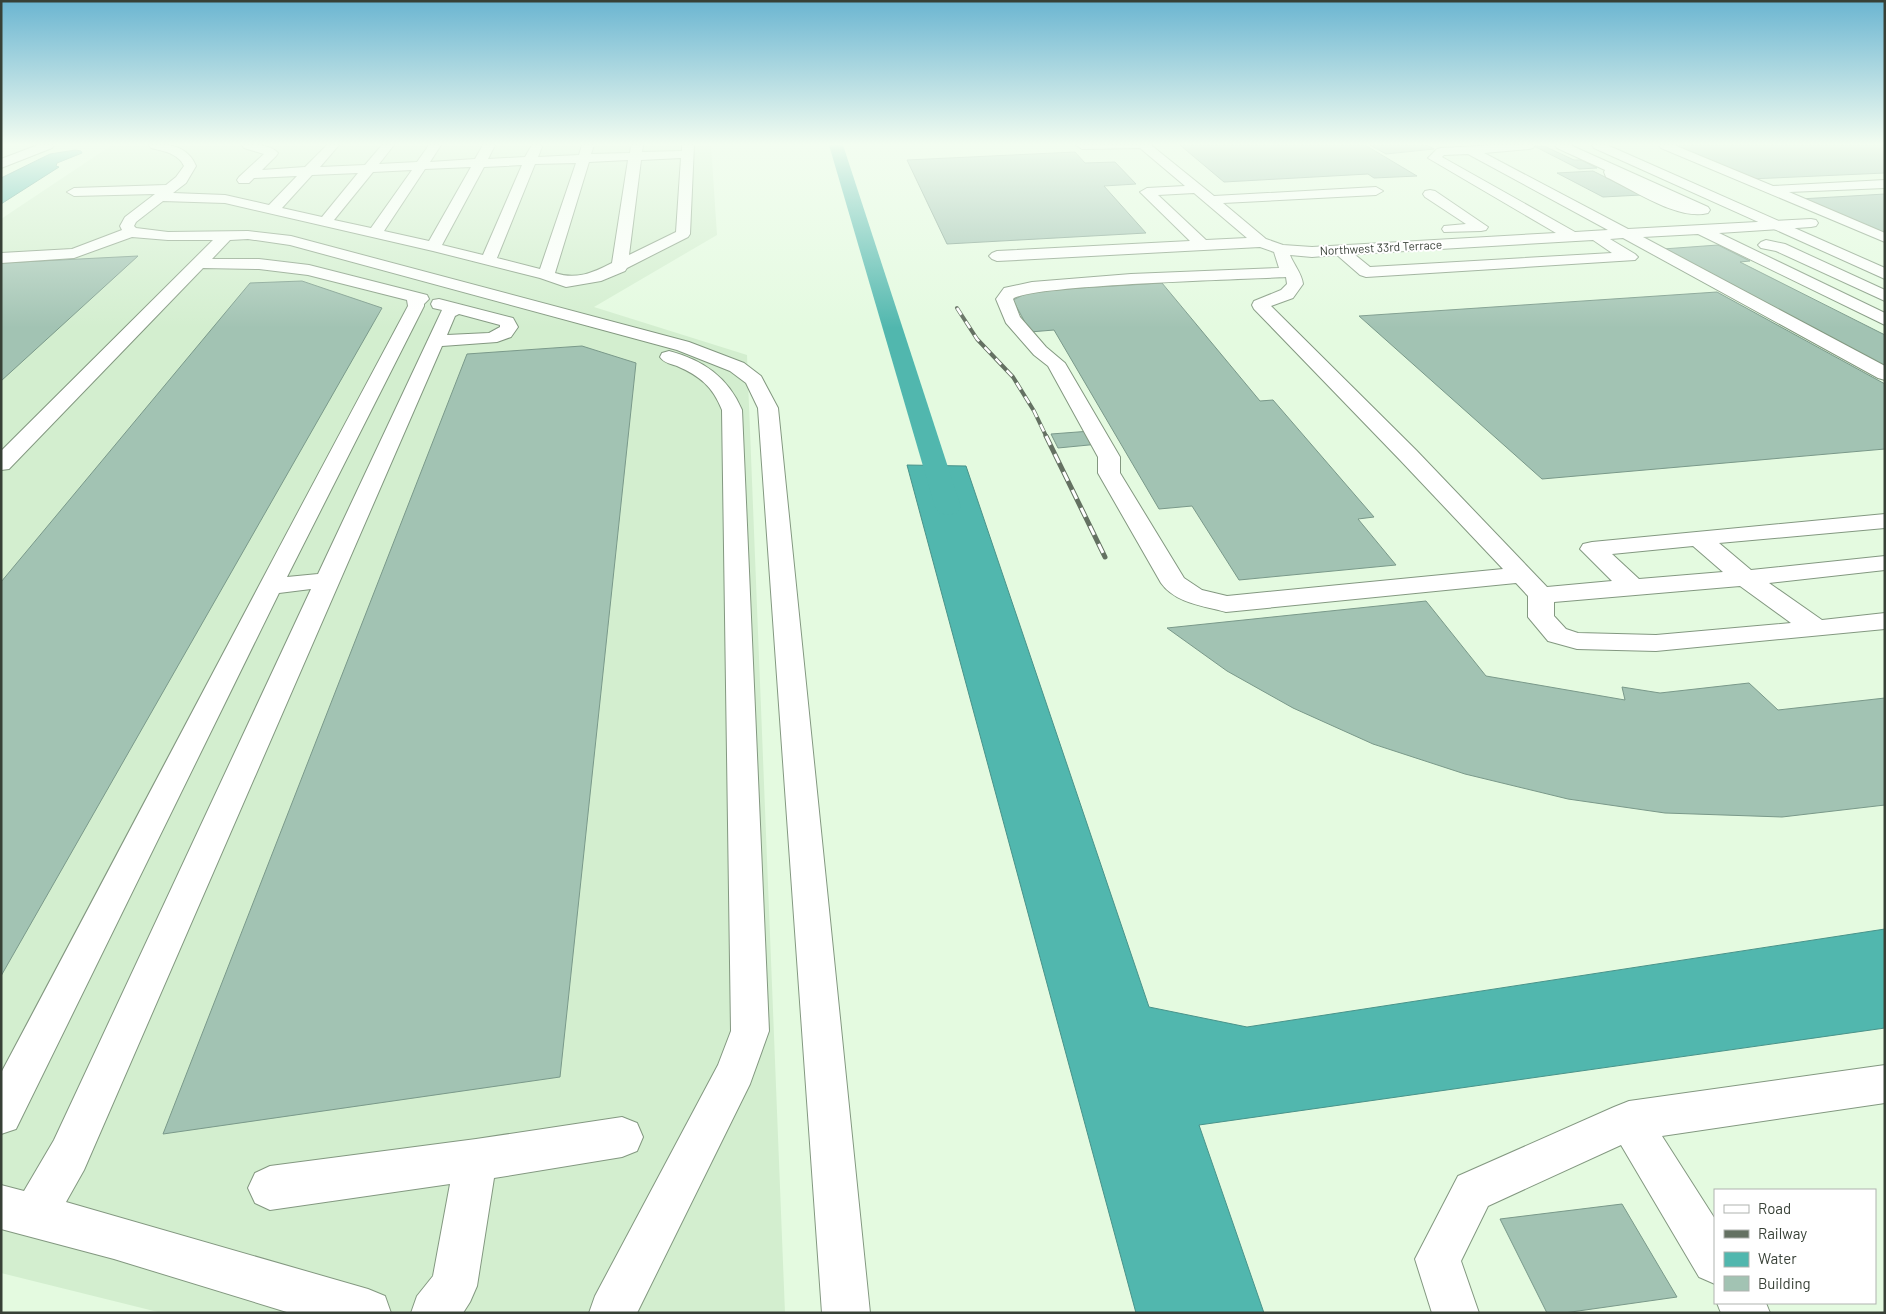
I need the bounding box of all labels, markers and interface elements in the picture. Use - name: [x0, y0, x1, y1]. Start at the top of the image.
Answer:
- street label: Northwest 33rd Terrace: [1319, 237, 1443, 257]
- legend: [1714, 1189, 1876, 1304]
- text: Road: [1758, 1199, 1791, 1217]
- text: Railway: [1758, 1224, 1807, 1242]
- text: Water: [1758, 1249, 1797, 1267]
- text: Building: [1758, 1274, 1811, 1292]

